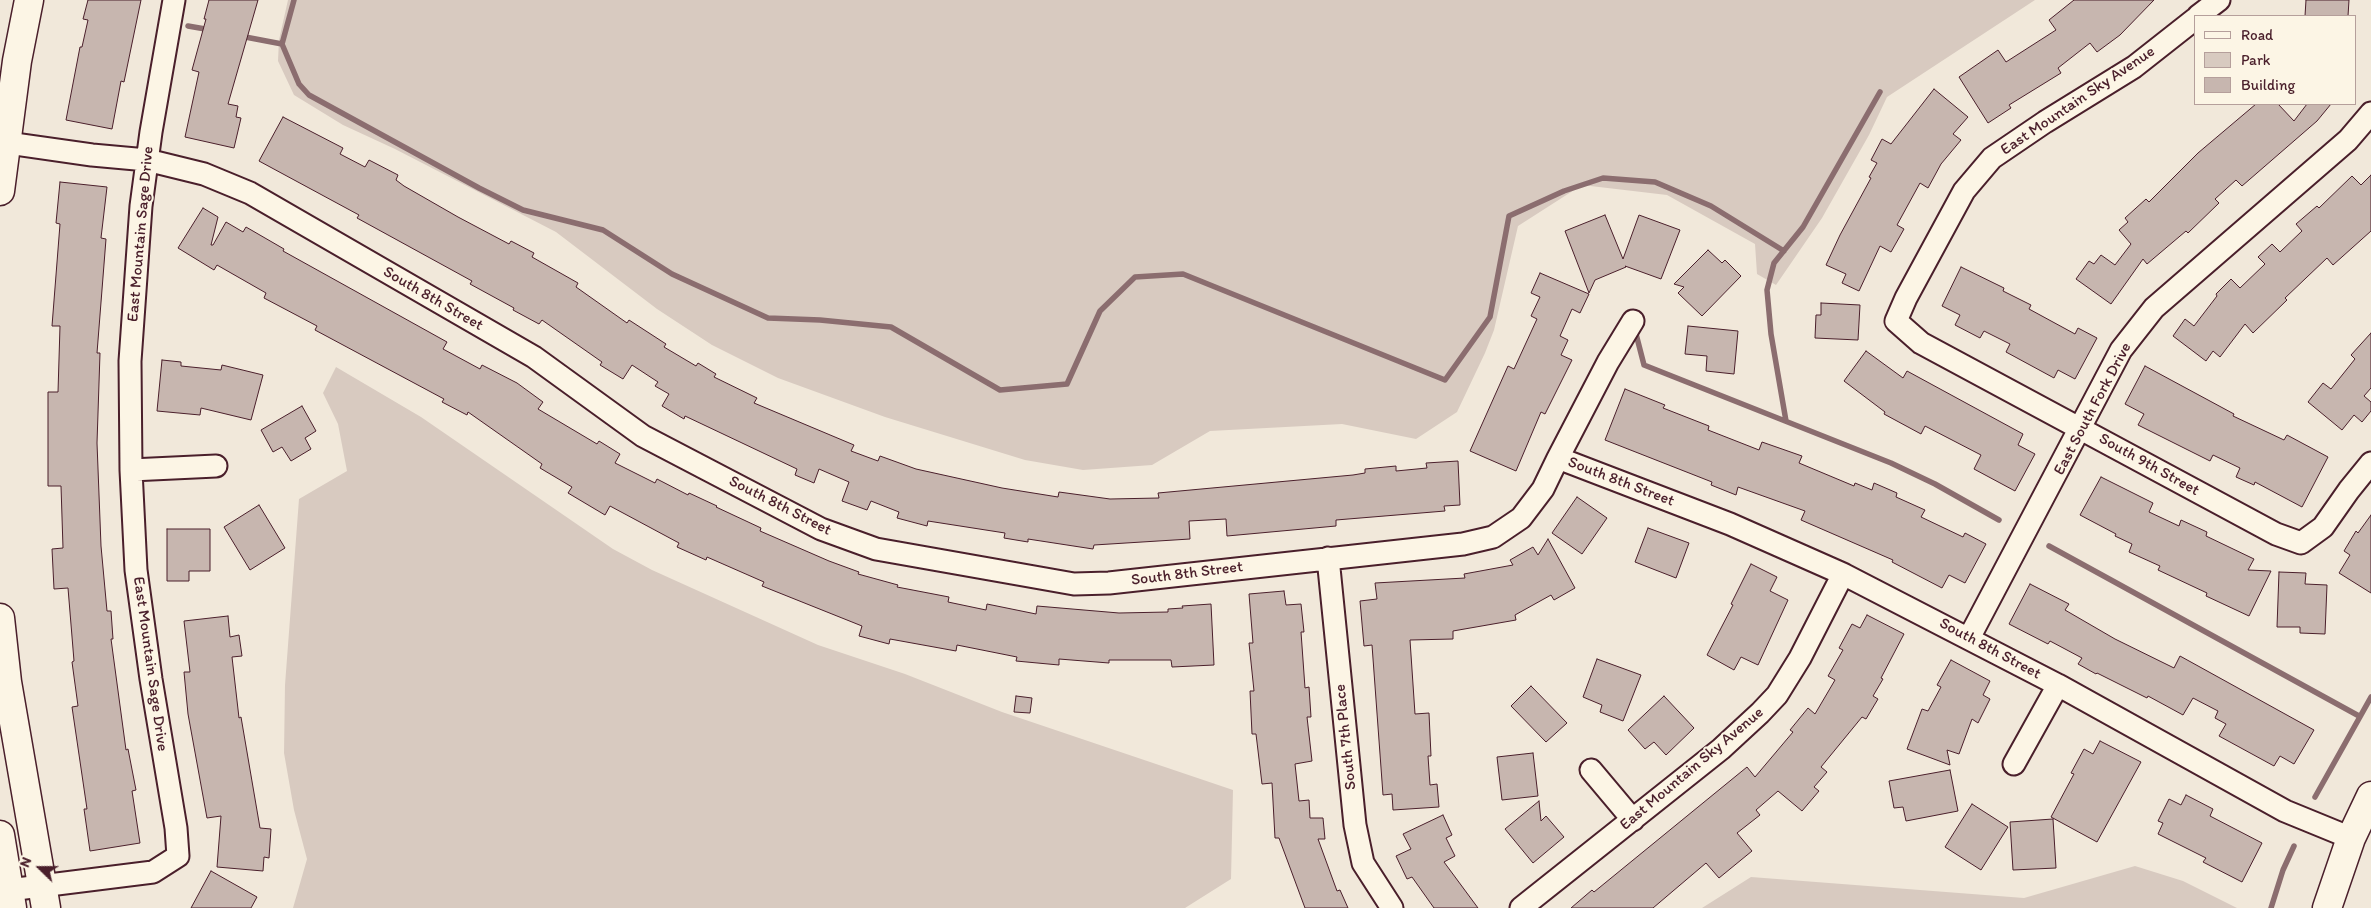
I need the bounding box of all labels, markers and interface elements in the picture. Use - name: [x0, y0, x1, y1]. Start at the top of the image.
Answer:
- legend: [2194, 15, 2356, 105]
- text: Road: [2241, 26, 2273, 44]
- street label: East Mountain Sky Avenue: [1997, 42, 2159, 160]
- text: Park: [2241, 51, 2271, 69]
- text: Building: [2241, 76, 2295, 94]
- street label: East Mountain Sage Drive: [124, 145, 158, 323]
- street label: South 8th Street: [379, 263, 487, 335]
- street label: East South Fork Drive: [2050, 339, 2136, 479]
- street label: South 9th Street: [2095, 429, 2203, 501]
- street label: South 8th Street: [1565, 453, 1677, 511]
- street label: South 8th Street: [725, 472, 835, 540]
- street label: South 8th Street: [1130, 558, 1244, 590]
- street label: East Mountain Sage Drive: [128, 575, 172, 753]
- street label: South 8th Street: [1936, 614, 2044, 684]
- street label: South 7th Place: [1331, 683, 1361, 791]
- street label: East Mountain Sky Avenue: [1616, 703, 1768, 835]
- north arrow: [15, 843, 65, 893]
- text: N: [16, 855, 35, 870]

